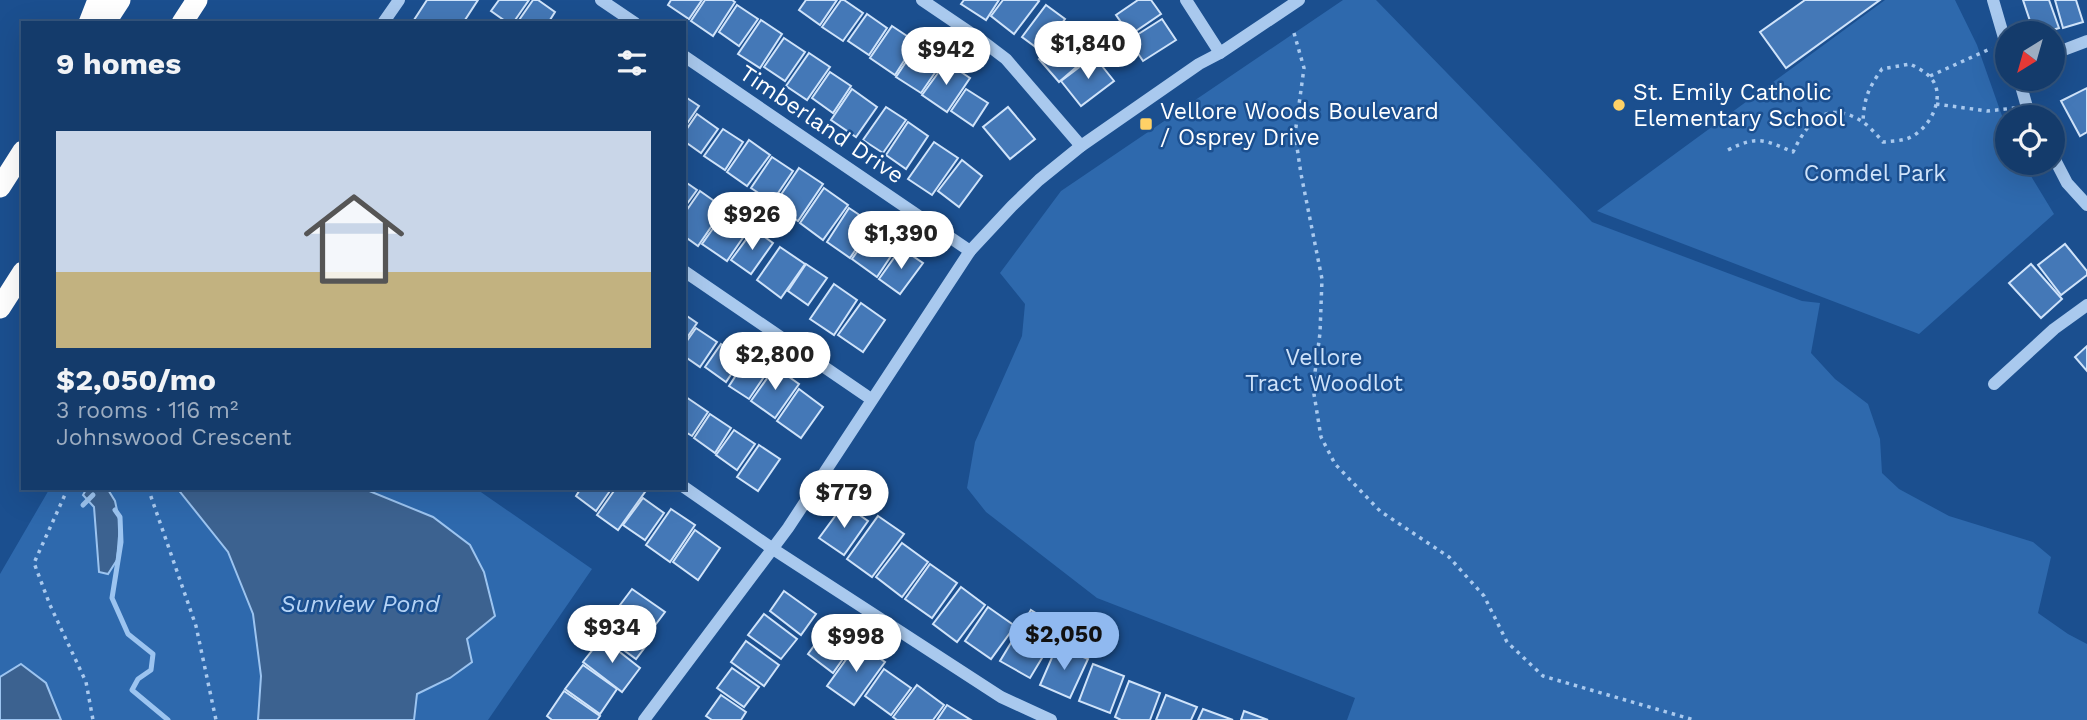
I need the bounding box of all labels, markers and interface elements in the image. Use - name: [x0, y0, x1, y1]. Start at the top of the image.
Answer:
- north arrow: [1995, 21, 2065, 91]
- map controls: [1995, 21, 2065, 175]
- pin: $1,840: [1031, 22, 1145, 81]
- pin: $942: [905, 28, 987, 87]
- text: $1,840: [1050, 30, 1126, 57]
- text: $942: [917, 36, 975, 63]
- icon: filters: [613, 44, 651, 82]
- text: 9 homes: [56, 46, 181, 81]
- street label: Timberland Drive: [734, 59, 909, 189]
- place label: St. Emily Catholic Elementary School: [1633, 79, 1845, 132]
- marker: St. Emily Catholic Elementary School: [1611, 97, 1627, 113]
- place label: Vellore Woods Boulevard / Osprey Drive: [1160, 98, 1439, 151]
- button: locate: [1995, 105, 2065, 175]
- marker: Vellore Woods Boulevard / Osprey Drive: [1138, 116, 1154, 132]
- park label: Comdel Park: [1804, 160, 1946, 187]
- icon: home: [291, 176, 417, 302]
- pin: $926: [711, 192, 793, 252]
- text: $926: [724, 201, 780, 228]
- pin: $1,390: [844, 212, 958, 271]
- text: $1,390: [864, 220, 938, 247]
- pin: $2,800: [718, 332, 832, 392]
- text: $2,800: [735, 341, 815, 368]
- park label: Vellore Tract Woodlot: [1245, 344, 1403, 397]
- text: $2,050/mo: [56, 362, 216, 397]
- text: 3 rooms · 116 m²: [56, 397, 238, 424]
- text: Johnswood Crescent: [56, 424, 291, 451]
- pin: $779: [803, 470, 885, 530]
- text: $779: [816, 479, 872, 506]
- water label: Sunview Pond: [280, 590, 441, 618]
- pin: $934: [571, 606, 653, 665]
- pin: $2,050: [1007, 612, 1121, 672]
- text: $934: [583, 614, 641, 641]
- pin: $998: [815, 614, 897, 674]
- text: $2,050: [1025, 621, 1103, 648]
- text: $998: [827, 623, 885, 650]

